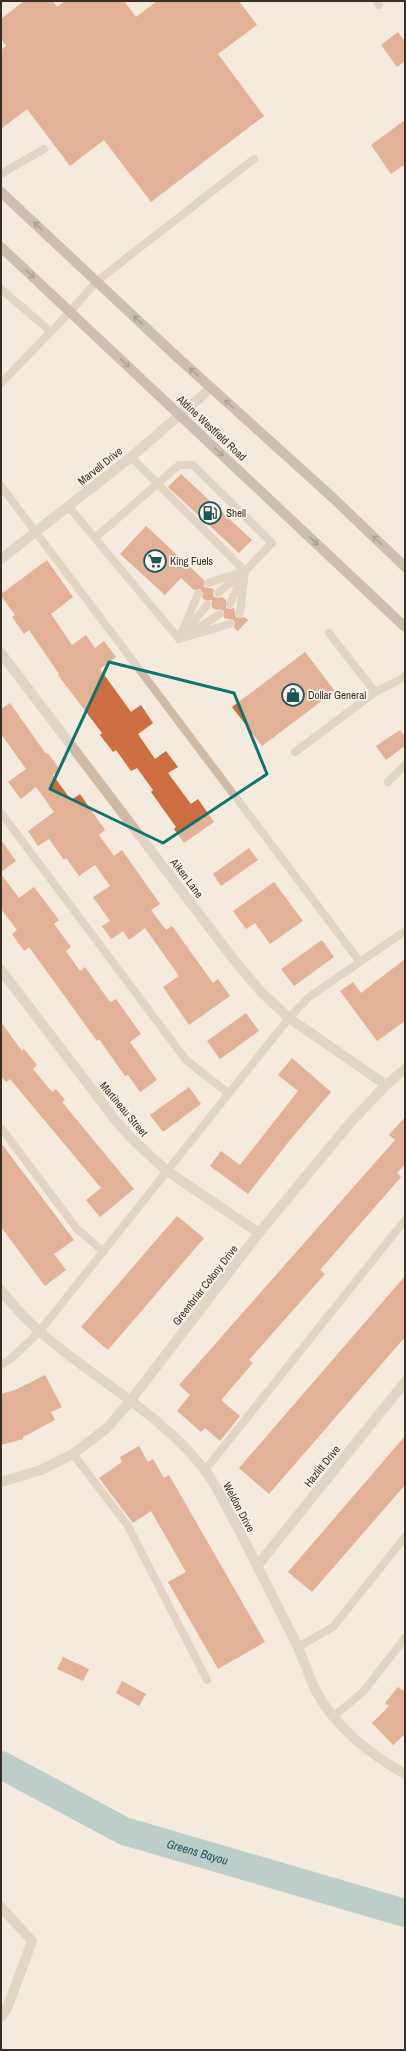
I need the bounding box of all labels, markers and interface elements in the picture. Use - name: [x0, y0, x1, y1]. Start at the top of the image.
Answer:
- one-way arrow: [33, 221, 43, 231]
- one-way arrow: [24, 269, 34, 278]
- one-way arrow: [132, 315, 143, 324]
- one-way arrow: [120, 358, 130, 368]
- one-way arrow: [188, 367, 199, 376]
- street label: Aldine Westfield Road: [174, 392, 250, 464]
- one-way arrow: [223, 399, 234, 408]
- street label: Marvell Drive: [75, 444, 125, 488]
- one-way arrow: [214, 447, 225, 456]
- fuel station icon: Shell: [197, 500, 223, 526]
- place label: Shell: [226, 506, 246, 520]
- one-way arrow: [372, 535, 382, 545]
- one-way arrow: [309, 536, 319, 546]
- supermarket icon: King Fuels: [142, 548, 168, 574]
- place label: King Fuels: [170, 554, 214, 568]
- shop icon: Dollar General: [280, 682, 306, 708]
- place label: Dollar General: [308, 688, 366, 702]
- street label: Aiken Lane: [167, 855, 206, 900]
- street label: Martineau Street: [97, 1079, 151, 1140]
- street label: Greenbriar Colony Drive: [169, 1242, 241, 1328]
- street label: Hazlitt Drive: [301, 1442, 343, 1490]
- street label: Weldon Drive: [220, 1480, 258, 1534]
- water label: Greens Bayou: [165, 1836, 230, 1869]

